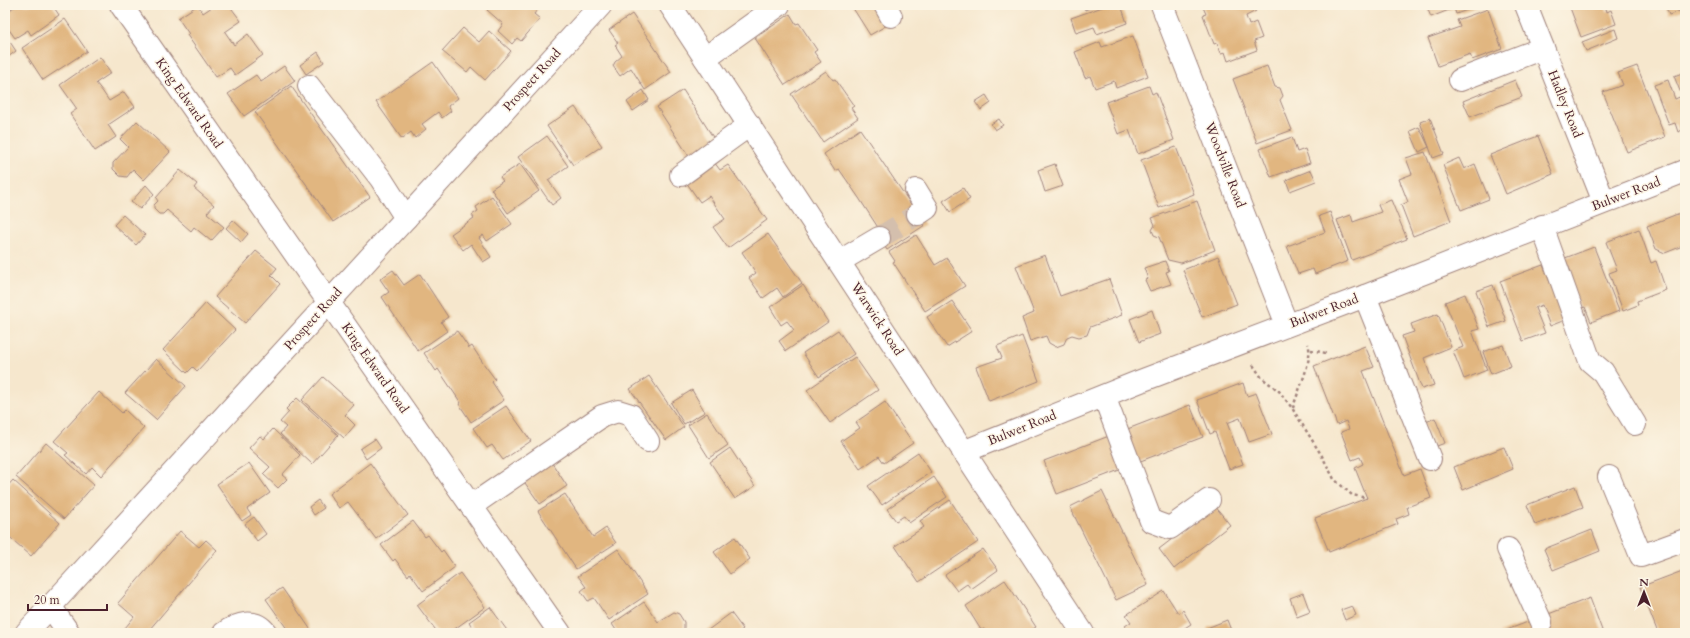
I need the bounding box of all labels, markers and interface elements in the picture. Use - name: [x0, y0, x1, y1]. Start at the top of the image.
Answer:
- street label: Prospect Road: [499, 45, 565, 115]
- street label: King Edward Road: [151, 54, 227, 152]
- street label: Hadley Road: [1543, 67, 1587, 141]
- street label: Woodville Road: [1200, 119, 1250, 210]
- street label: Bulwer Road: [1589, 173, 1663, 215]
- street label: Warwick Road: [846, 278, 907, 359]
- street label: Prospect Road: [280, 284, 346, 354]
- street label: Bulwer Road: [1287, 290, 1361, 332]
- street label: King Edward Road: [337, 319, 413, 417]
- street label: Bulwer Road: [985, 406, 1059, 450]
- north arrow: [1624, 572, 1664, 612]
- text: N: [1639, 575, 1649, 590]
- scale bar: [28, 586, 107, 612]
- text: 20 m: [34, 592, 61, 608]

